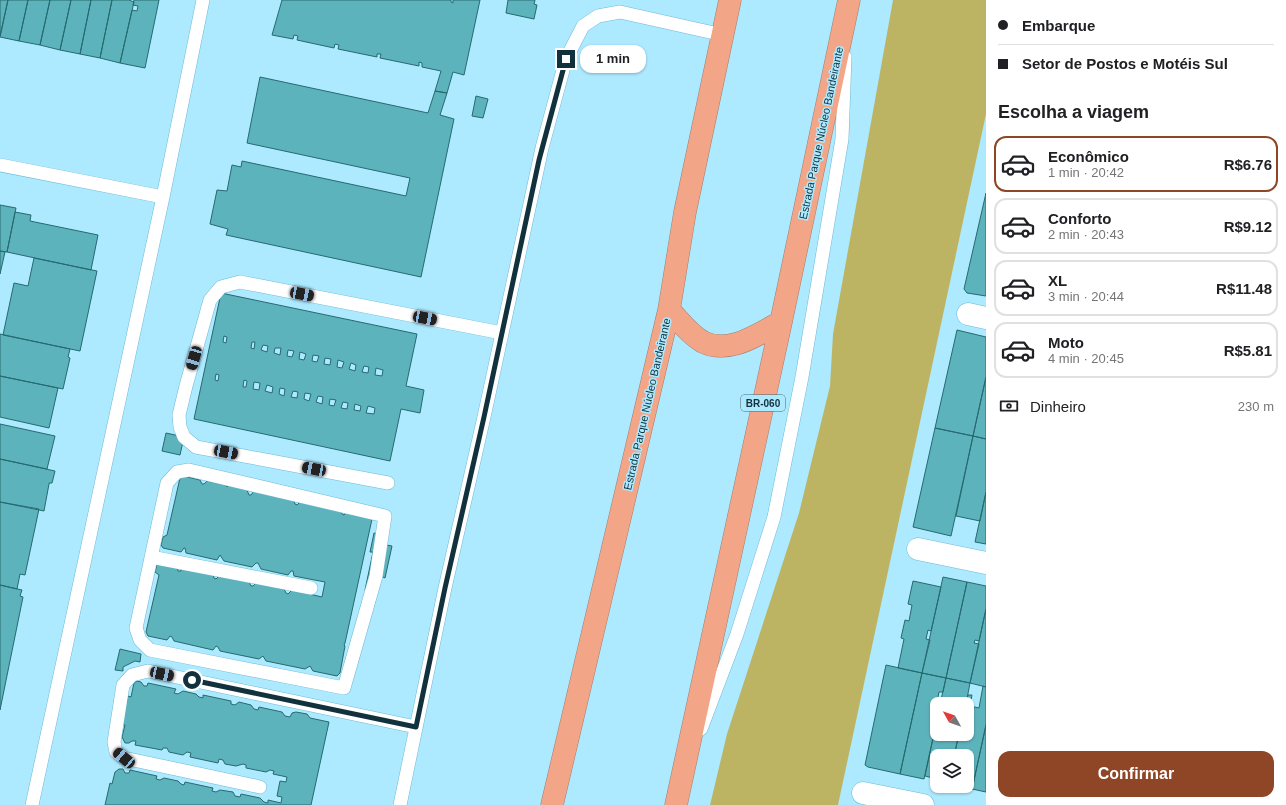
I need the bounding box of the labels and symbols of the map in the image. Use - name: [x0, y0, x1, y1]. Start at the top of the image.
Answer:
- callout: 1 min: [580, 45, 646, 73]
- street label: Estrada Parque Núcleo Bandeirante: [797, 46, 845, 220]
- route end: [557, 50, 575, 68]
- car: [289, 286, 315, 302]
- car: [412, 310, 438, 326]
- street label: Estrada Parque Núcleo Bandeirante: [621, 317, 673, 491]
- car: [185, 345, 203, 371]
- road number: BR-060: [741, 395, 785, 411]
- car: [213, 444, 239, 460]
- car: [301, 461, 327, 477]
- car: [149, 666, 175, 682]
- route start: [183, 671, 201, 689]
- north arrow: [930, 697, 974, 741]
- car: [111, 746, 137, 770]

